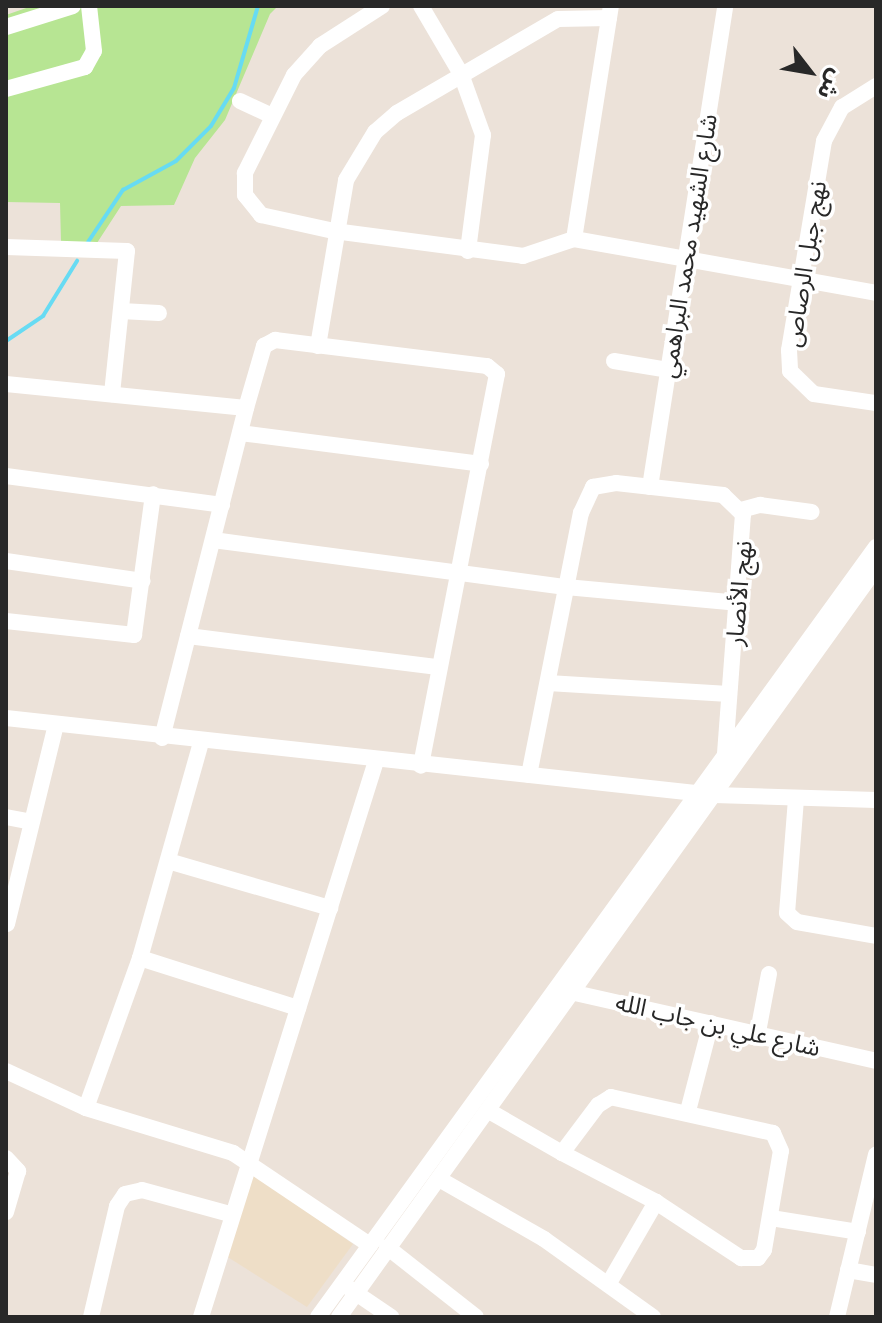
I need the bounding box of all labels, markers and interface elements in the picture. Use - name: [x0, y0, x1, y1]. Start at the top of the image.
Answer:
- north arrow: [770, 32, 850, 112]
- text: ش: [810, 64, 852, 106]
- street label: شارع الشهيد محمد البراهمي: [653, 112, 723, 380]
- street label: نهج جبل الرصاص: [778, 179, 832, 349]
- street label: نهج الأنصار: [720, 539, 758, 647]
- street label: شارع علي بن جاب الله: [613, 987, 823, 1063]

